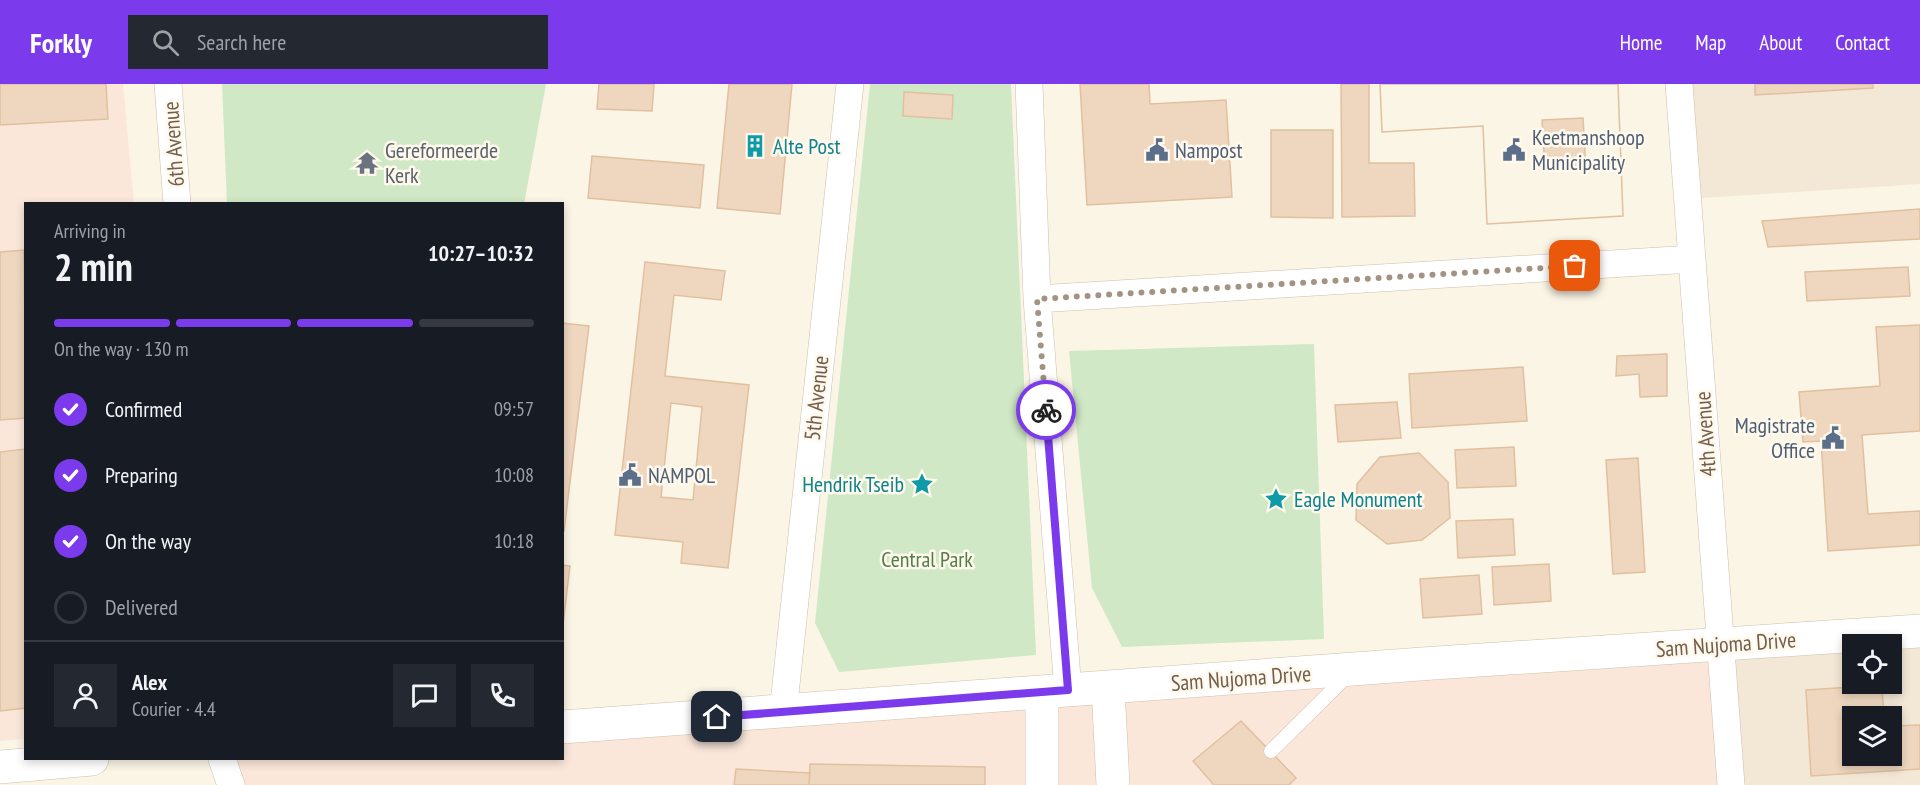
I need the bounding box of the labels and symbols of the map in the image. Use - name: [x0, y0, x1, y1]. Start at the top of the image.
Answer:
- street label: 6th Avenue: [156, 100, 190, 188]
- place label: Keetmanshoop Municipality: [1532, 123, 1645, 176]
- place label: Alte Post: [773, 132, 840, 160]
- building icon: Alte Post: [742, 133, 768, 159]
- place label: Gereformeerde Kerk: [385, 136, 498, 189]
- place label: Nampost: [1175, 136, 1243, 164]
- public building icon: Nampost: [1144, 137, 1170, 163]
- public building icon: Keetmanshoop Municipality: [1501, 137, 1527, 163]
- temple icon: Gereformeerde Kerk: [354, 150, 380, 176]
- pin: [1549, 240, 1600, 291]
- street label: 5th Avenue: [798, 354, 834, 442]
- courier: [1016, 380, 1076, 440]
- street label: 4th Avenue: [1688, 390, 1722, 478]
- place label: Magistrate Office: [1735, 411, 1815, 464]
- public building icon: Magistrate Office: [1820, 425, 1846, 451]
- place label: NAMPOL: [648, 461, 715, 489]
- public building icon: NAMPOL: [617, 462, 643, 488]
- place label: Hendrik Tseib: [802, 470, 904, 498]
- place icon: Hendrik Tseib: [909, 471, 935, 497]
- place label: Eagle Monument: [1294, 485, 1422, 513]
- place icon: Eagle Monument: [1263, 486, 1289, 512]
- park label: Central Park: [881, 545, 973, 573]
- street label: Sam Nujoma Drive: [1655, 625, 1797, 663]
- street label: Sam Nujoma Drive: [1170, 659, 1312, 697]
- pin: [691, 691, 742, 742]

